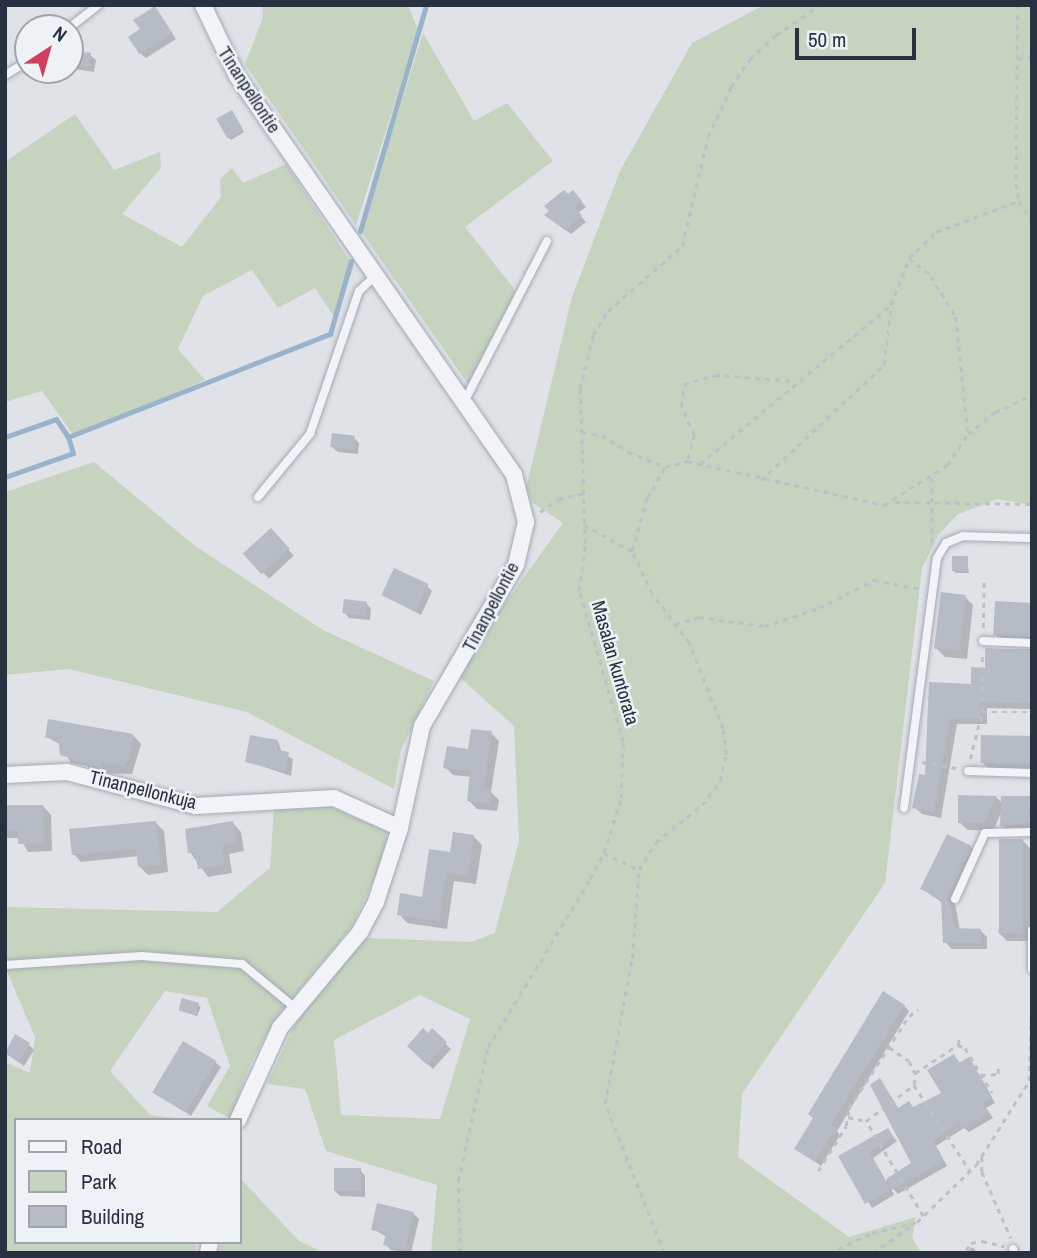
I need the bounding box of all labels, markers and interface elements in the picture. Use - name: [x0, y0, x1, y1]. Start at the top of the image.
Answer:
- north arrow: [14, 14, 84, 84]
- scale bar: [799, 14, 920, 58]
- text: N: [48, 20, 72, 47]
- text: 50 m: [808, 25, 846, 54]
- street label: Tinanpellontie: [213, 43, 285, 137]
- street label: Tinanpellontie: [458, 558, 524, 656]
- street label: Masalan kuntorata: [586, 598, 644, 728]
- street label: Tinanpellonkuja: [87, 766, 199, 814]
- legend: [14, 1118, 242, 1244]
- text: Road: [81, 1132, 122, 1161]
- text: Park: [81, 1167, 116, 1196]
- text: Building: [81, 1202, 144, 1231]

